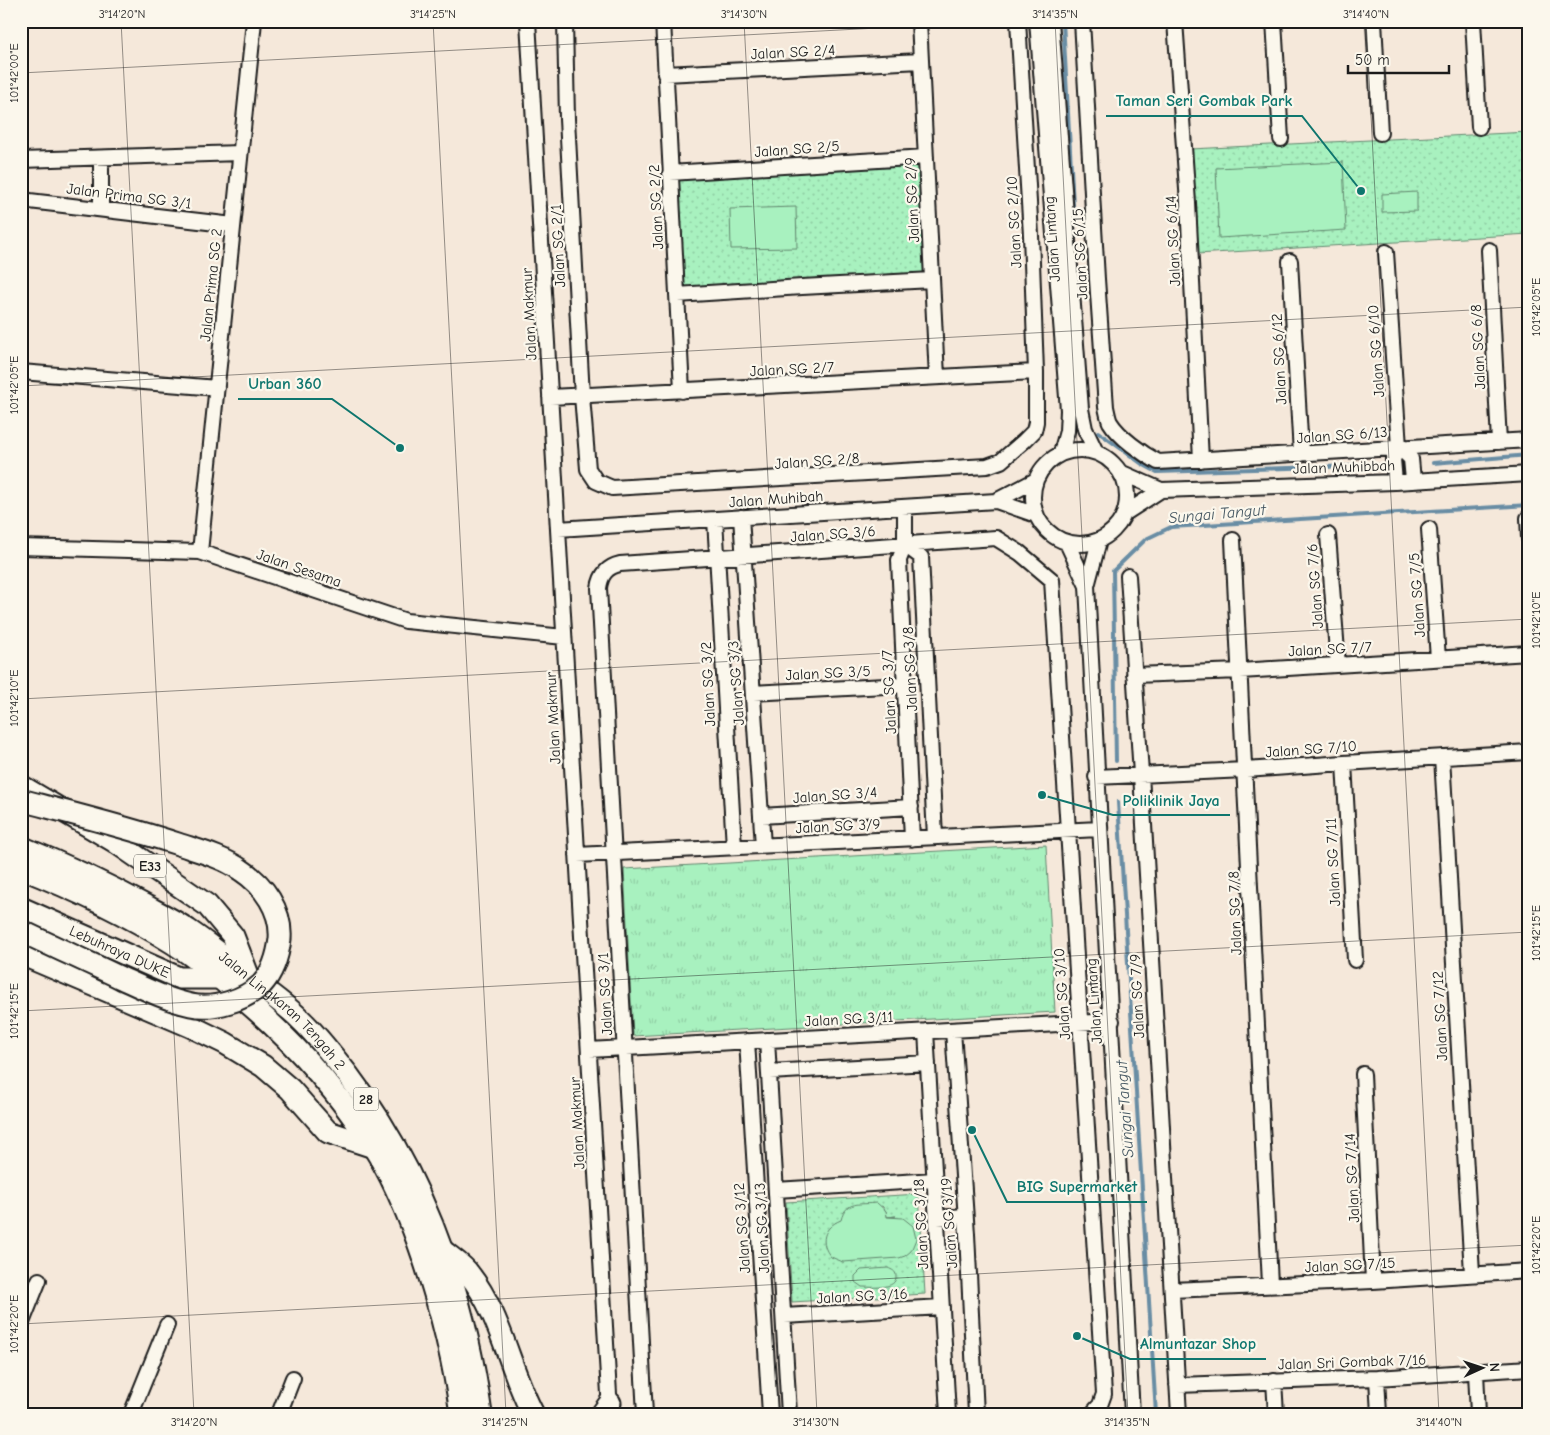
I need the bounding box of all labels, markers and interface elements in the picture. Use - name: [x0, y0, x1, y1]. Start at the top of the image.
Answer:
- text: 3°14'20"N: [99, 7, 145, 21]
- text: 3°14'25"N: [410, 7, 456, 21]
- text: 3°14'30"N: [721, 7, 767, 21]
- text: 3°14'35"N: [1032, 7, 1078, 21]
- text: 3°14'40"N: [1343, 7, 1389, 21]
- street label: Jalan SG 2/4: [750, 41, 836, 63]
- scale bar: [1348, 42, 1449, 74]
- text: 101°42'00"E: [7, 43, 21, 103]
- text: 50 m: [1355, 51, 1390, 69]
- callout: Taman Seri Gombak Park: [1106, 85, 1302, 116]
- text: Taman Seri Gombak Park: [1116, 92, 1293, 110]
- street label: Jalan SG 2/5: [754, 137, 840, 161]
- street label: Jalan SG 2/9: [901, 157, 923, 243]
- street label: Jalan SG 2/2: [645, 164, 667, 250]
- street label: Jalan SG 2/10: [1003, 175, 1025, 269]
- street label: Jalan Prima SG 3/1: [65, 179, 193, 213]
- street label: Jalan Lintang: [1040, 195, 1064, 283]
- street label: Jalan SG 6/14: [1162, 195, 1184, 287]
- street label: Jalan SG 2/1: [547, 204, 569, 288]
- street label: Jalan SG 6/15: [1069, 208, 1091, 300]
- street label: Jalan Prima SG 2: [196, 228, 226, 342]
- street label: Jalan Makmur: [518, 267, 540, 361]
- text: 101°42'05"E: [1529, 278, 1543, 336]
- street label: Jalan SG 6/10: [1364, 304, 1388, 398]
- street label: Jalan SG 6/8: [1467, 304, 1489, 390]
- street label: Jalan SG 6/12: [1268, 313, 1290, 405]
- text: 101°42'05"E: [7, 356, 21, 414]
- street label: Jalan SG 2/7: [749, 358, 835, 380]
- callout: Urban 360: [238, 368, 332, 399]
- text: Urban 360: [248, 375, 322, 393]
- street label: Jalan SG 6/13: [1296, 423, 1388, 447]
- street label: Jalan SG 2/8: [774, 449, 860, 473]
- street label: Jalan Muhibbah: [1292, 456, 1396, 478]
- street label: Jalan Muhibah: [728, 487, 824, 511]
- water label: Sungai Tangut: [1168, 501, 1267, 527]
- street label: Jalan SG 3/6: [790, 522, 876, 546]
- street label: Jalan SG 7/6: [1303, 543, 1327, 629]
- street label: Jalan Sesama: [254, 545, 344, 591]
- street label: Jalan SG 7/5: [1405, 552, 1429, 638]
- text: 101°42'10"E: [1529, 592, 1543, 648]
- street label: Jalan SG 3/8: [899, 626, 921, 712]
- street label: Jalan SG 7/7: [1288, 638, 1372, 660]
- street label: Jalan SG 3/3: [724, 640, 748, 726]
- street label: Jalan SG 3/2: [697, 641, 719, 727]
- street label: Jalan SG 3/7: [878, 649, 900, 735]
- street label: Jalan SG 3/5: [785, 662, 871, 684]
- text: 101°42'10"E: [7, 670, 21, 726]
- street label: Jalan Makmur: [542, 671, 564, 765]
- street label: Jalan SG 7/10: [1265, 737, 1357, 761]
- street label: Jalan SG 3/4: [792, 783, 878, 807]
- callout: Poliklinik Jaya: [1113, 784, 1230, 815]
- text: Poliklinik Jaya: [1122, 792, 1220, 810]
- street label: Jalan SG 3/9: [795, 815, 881, 837]
- street label: Jalan SG 7/11: [1322, 817, 1344, 907]
- road number: E33: [134, 854, 166, 878]
- street label: Jalan SG 7/8: [1225, 871, 1245, 955]
- text: 101°42'15"E: [1529, 905, 1543, 961]
- street label: Lebuhraya DUKE: [67, 922, 173, 982]
- street label: Jalan Lingkaran Tengah 2: [215, 947, 349, 1073]
- street label: Jalan SG 3/10: [1050, 947, 1074, 1041]
- street label: Jalan SG 3/1: [594, 952, 616, 1036]
- street label: Jalan SG 7/9: [1126, 953, 1148, 1039]
- street label: Jalan Lintang: [1082, 957, 1106, 1045]
- street label: Jalan SG 7/12: [1429, 970, 1451, 1062]
- text: 101°42'15"E: [7, 983, 21, 1039]
- street label: Jalan SG 3/11: [804, 1008, 894, 1030]
- water label: Sungai Tangut: [1113, 1059, 1137, 1158]
- street label: Jalan Makmur: [566, 1076, 588, 1170]
- road number: 28: [354, 1088, 378, 1110]
- street label: Jalan SG 7/14: [1341, 1133, 1363, 1223]
- callout: BIG Supermarket: [1007, 1171, 1147, 1202]
- street label: Jalan SG 3/19: [937, 1177, 961, 1269]
- street label: Jalan SG 3/18: [910, 1178, 932, 1270]
- text: BIG Supermarket: [1017, 1178, 1138, 1196]
- street label: Jalan SG 3/12: [730, 1182, 754, 1274]
- street label: Jalan SG 3/13: [751, 1182, 773, 1274]
- text: 101°42'20"E: [1529, 1216, 1543, 1274]
- street label: Jalan SG 7/15: [1304, 1254, 1396, 1276]
- street label: Jalan SG 3/16: [816, 1285, 908, 1307]
- text: 101°42'20"E: [7, 1295, 21, 1353]
- callout: Almuntazar Shop: [1130, 1328, 1266, 1359]
- text: Almuntazar Shop: [1140, 1335, 1256, 1353]
- north arrow: [1458, 1342, 1508, 1392]
- street label: Jalan Sri Gombak 7/16: [1278, 1350, 1426, 1374]
- text: N: [1486, 1362, 1503, 1372]
- text: 3°14'20"N: [171, 1415, 217, 1429]
- text: 3°14'25"N: [482, 1415, 528, 1429]
- text: 3°14'30"N: [793, 1415, 839, 1429]
- text: 3°14'35"N: [1104, 1415, 1150, 1429]
- text: 3°14'40"N: [1416, 1415, 1462, 1429]

